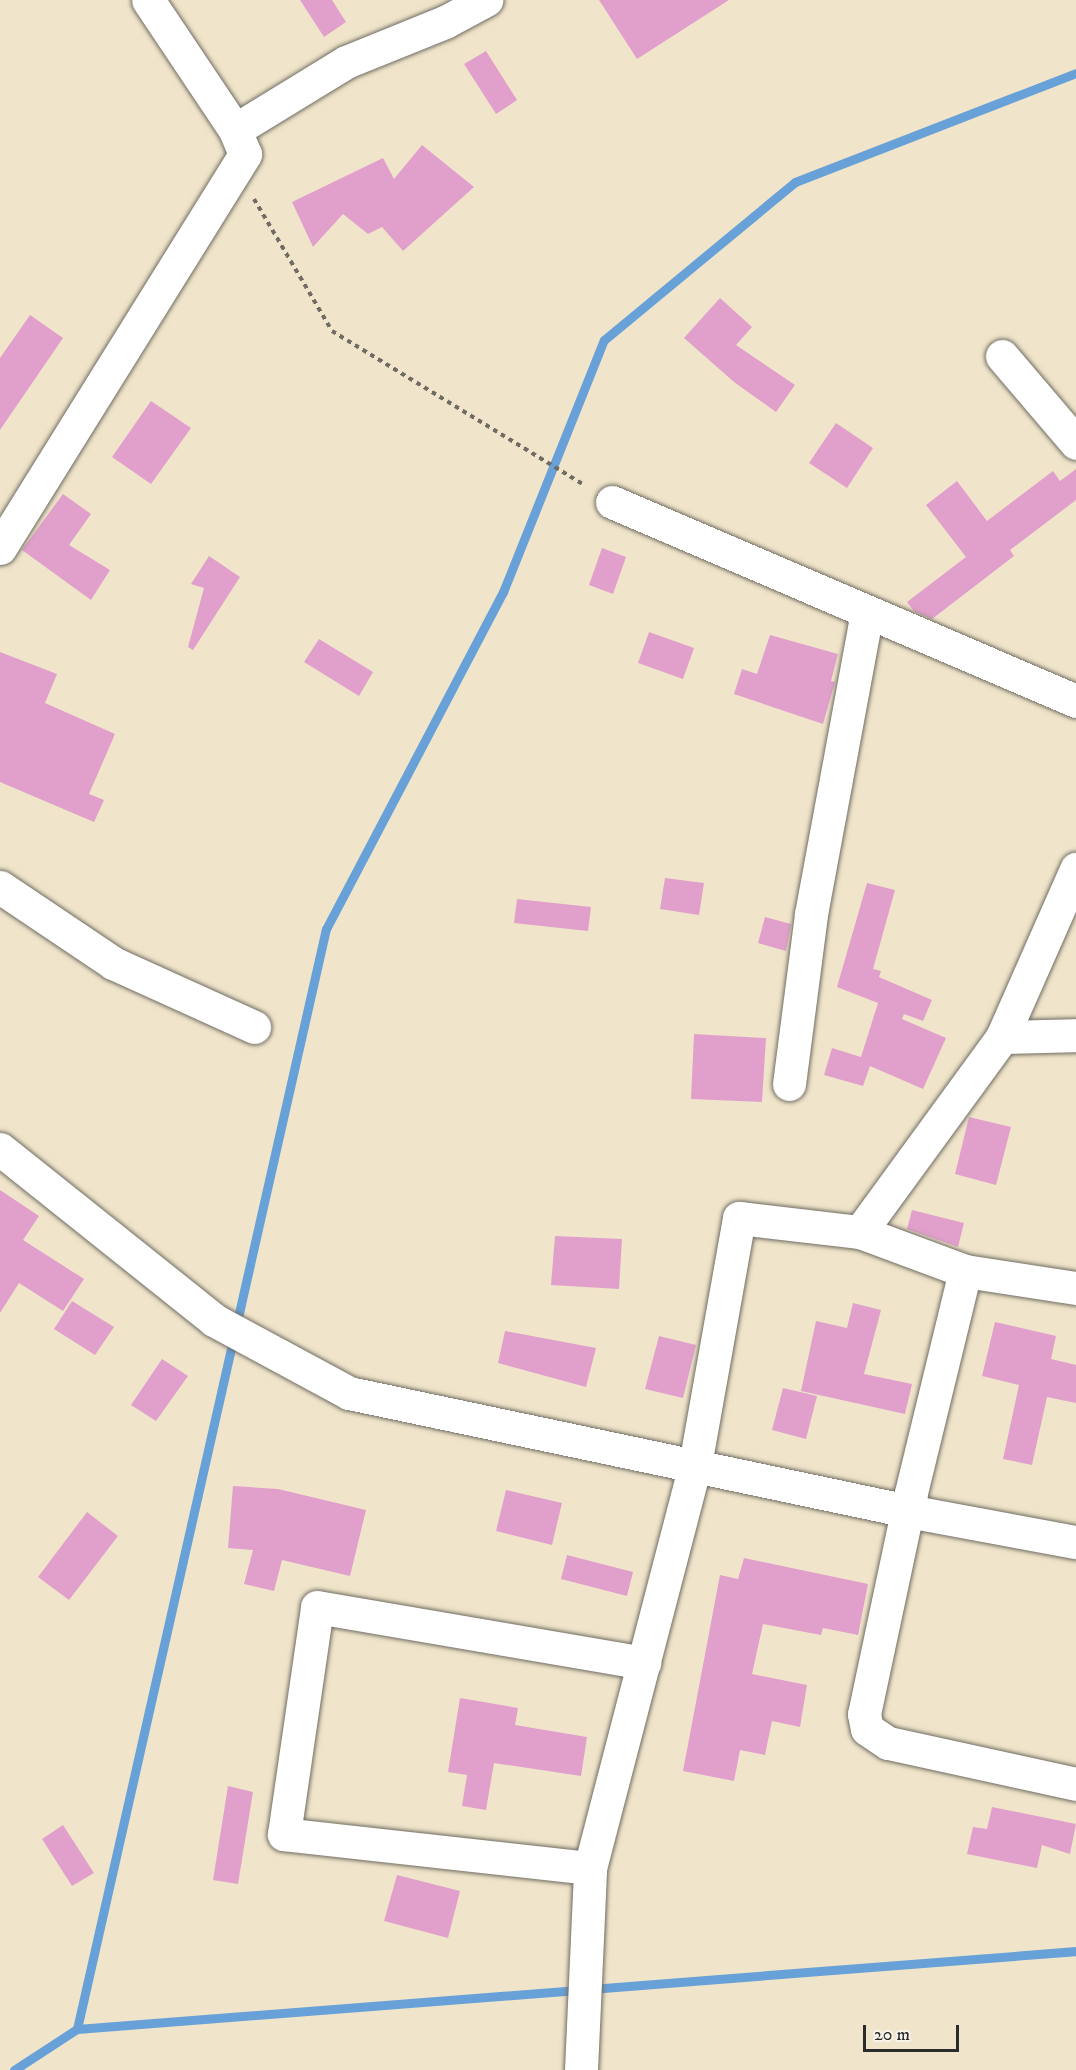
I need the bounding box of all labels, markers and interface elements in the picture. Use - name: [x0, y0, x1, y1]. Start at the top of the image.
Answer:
- scale bar: [866, 2013, 962, 2051]
- text: 20 m: [874, 2024, 910, 2046]

